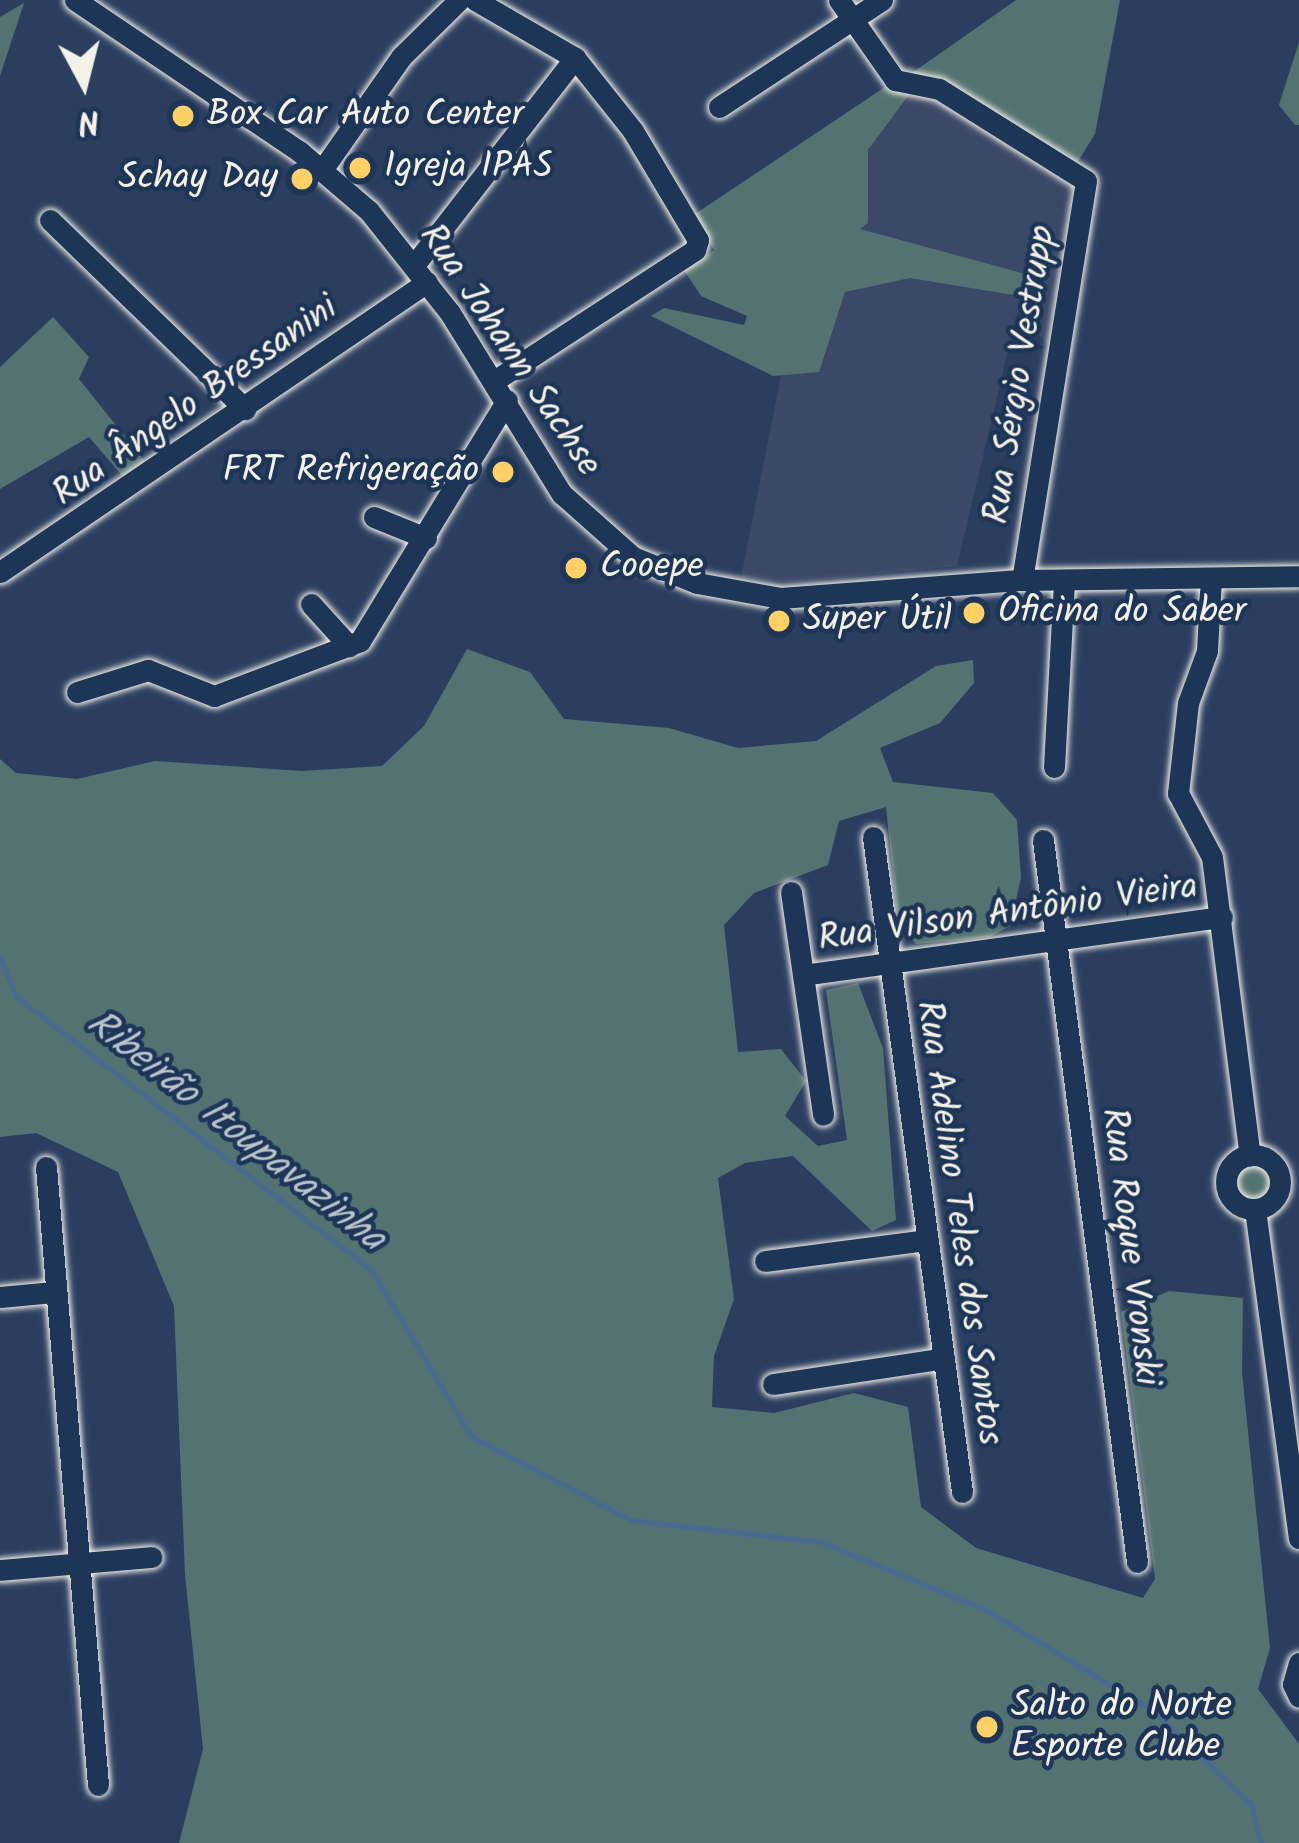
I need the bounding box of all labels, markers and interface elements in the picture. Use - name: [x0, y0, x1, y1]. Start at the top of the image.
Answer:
- north arrow: [24, 24, 144, 144]
- text: N: [75, 93, 102, 148]
- place label: Box Car Auto Center: [207, 94, 524, 138]
- marker: Box Car Auto Center: [170, 103, 196, 129]
- place label: Igreja IPAS: [384, 146, 553, 190]
- marker: Igreja IPAS: [347, 155, 373, 181]
- place label: Schay Day: [118, 157, 278, 201]
- marker: Schay Day: [289, 166, 315, 192]
- street label: Rua Johann Sachse: [409, 217, 609, 485]
- street label: Rua Sérgio Vestrupp: [976, 223, 1066, 527]
- street label: Rua Ângelo Bressanini: [45, 287, 347, 517]
- place label: FRT Refrigeração: [223, 450, 479, 494]
- marker: FRT Refrigeração: [490, 459, 516, 485]
- place label: Cooepe: [600, 546, 704, 590]
- marker: Cooepe: [563, 555, 589, 581]
- place label: Oficina do Saber: [998, 591, 1246, 635]
- place label: Super Útil: [803, 599, 952, 643]
- marker: Oficina do Saber: [961, 600, 987, 626]
- marker: Super Útil: [766, 608, 792, 634]
- street label: Rua Vilson Antônio Vieira: [816, 866, 1200, 962]
- street label: Rua Adelino Teles dos Santos: [905, 998, 1011, 1448]
- water label: Ribeirão Itoupavazinha: [77, 1001, 393, 1263]
- street label: Rua Roque Vronski: [1091, 1106, 1167, 1388]
- place label: Salto do Norte Esporte Clube: [1011, 1684, 1232, 1769]
- marker: Salto do Norte Esporte Clube: [974, 1714, 1000, 1740]

